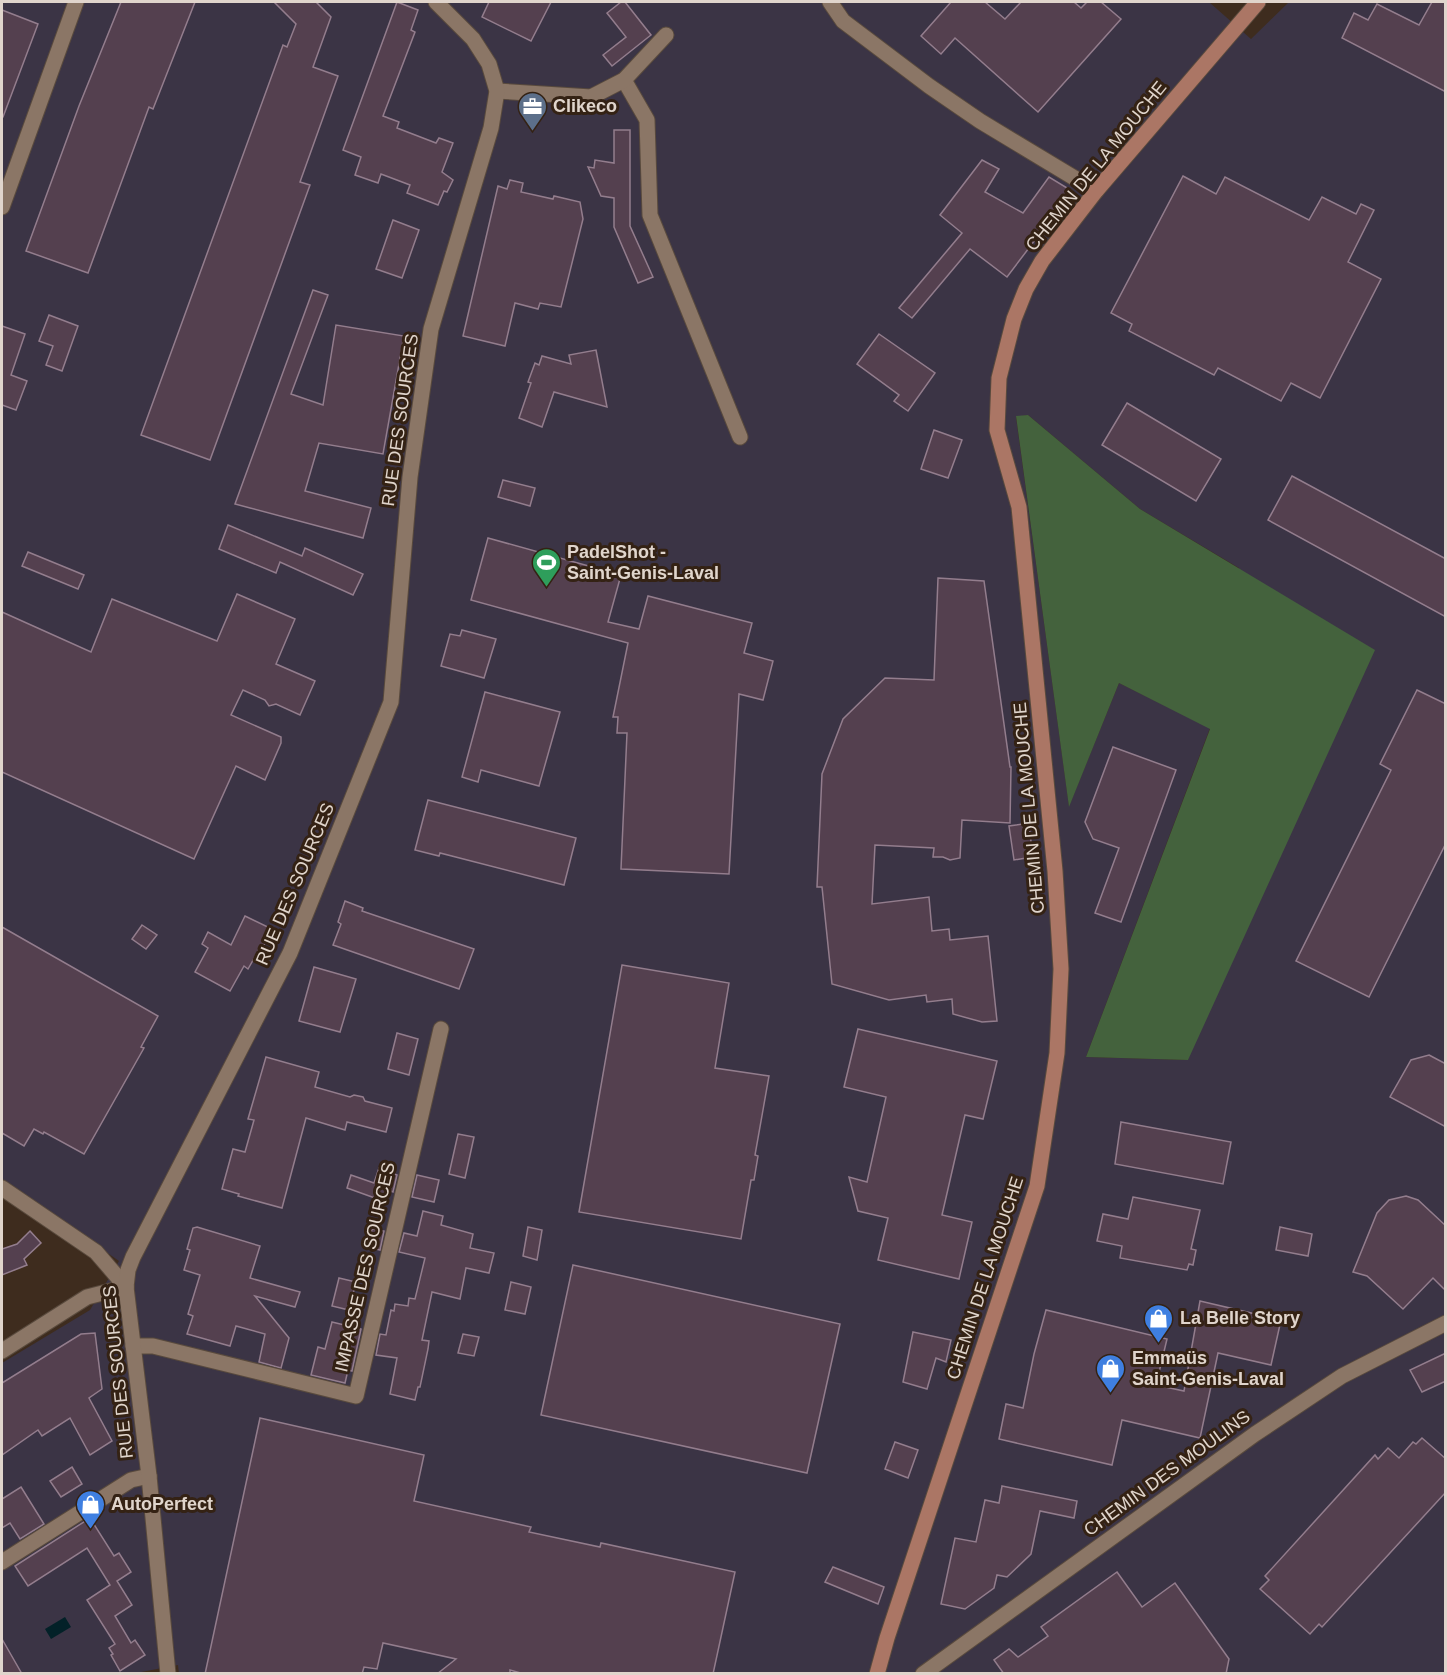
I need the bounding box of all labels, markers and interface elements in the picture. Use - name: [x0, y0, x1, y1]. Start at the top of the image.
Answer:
- street label: CHEMIN DE LA MOUCHE: [1022, 77, 1170, 255]
- office icon: Clikeco: [516, 90, 548, 132]
- place label: Clikeco: [553, 96, 617, 116]
- street label: RUE DES SOURCES: [378, 332, 422, 508]
- place label: PadelShot - Saint-Genis-Laval: [567, 542, 719, 583]
- sports icon: PadelShot - Saint-Genis-Laval: [530, 546, 562, 588]
- street label: CHEMIN DE LA MOUCHE: [1010, 702, 1048, 914]
- street label: RUE DES SOURCES: [252, 800, 338, 968]
- street label: IMPASSE DES SOURCES: [331, 1160, 399, 1374]
- street label: CHEMIN DE LA MOUCHE: [943, 1174, 1027, 1382]
- street label: RUE DES SOURCES: [99, 1284, 137, 1460]
- shop icon: La Belle Story: [1143, 1302, 1175, 1344]
- place label: La Belle Story: [1180, 1308, 1300, 1328]
- place label: Emmaüs Saint-Genis-Laval: [1132, 1348, 1284, 1389]
- shop icon: Emmaüs Saint-Genis-Laval: [1095, 1352, 1127, 1394]
- street label: CHEMIN DES MOULINS: [1080, 1406, 1254, 1540]
- shop icon: AutoPerfect: [74, 1488, 106, 1530]
- place label: AutoPerfect: [111, 1494, 213, 1514]

